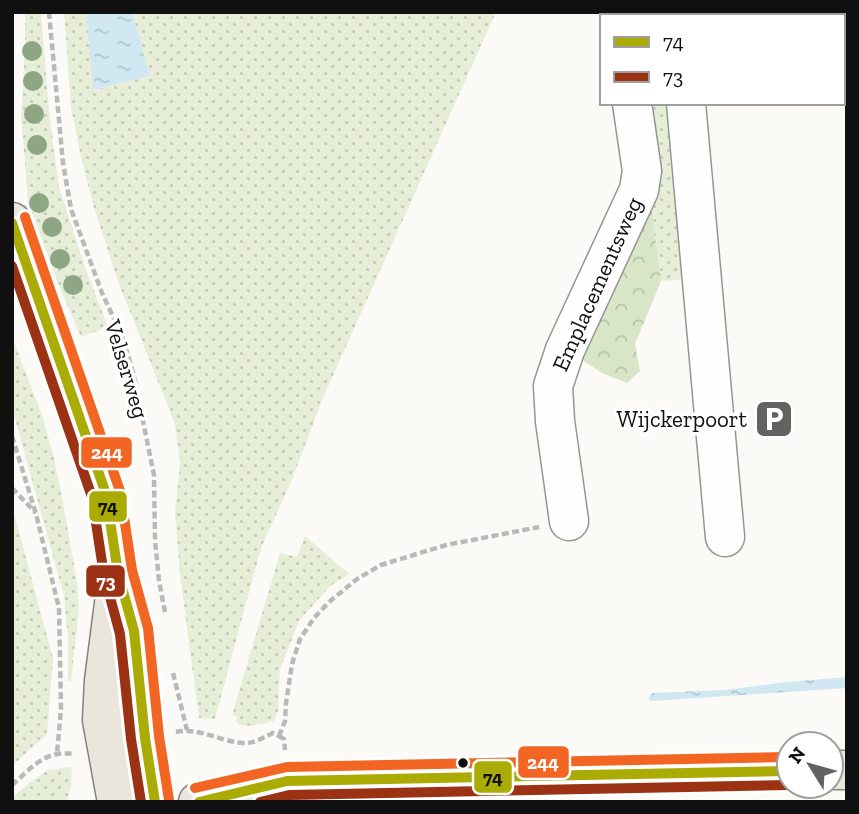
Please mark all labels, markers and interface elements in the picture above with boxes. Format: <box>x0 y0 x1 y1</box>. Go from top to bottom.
legend <box>600 14 845 105</box>
text: 74 <box>663 29 684 54</box>
text: 73 <box>663 64 683 89</box>
street label: Emplacementsweg <box>546 192 648 376</box>
street label: Velserweg <box>98 315 155 422</box>
parking icon: Wijckerpoort <box>753 398 795 440</box>
place label: Wijckerpoort <box>617 405 747 433</box>
line badge: 244 <box>80 436 133 469</box>
text: 244 <box>91 441 123 464</box>
line badge: 74 <box>88 490 128 523</box>
text: 74 <box>98 495 118 518</box>
line badge: 73 <box>85 564 126 598</box>
text: 73 <box>96 570 116 593</box>
north arrow <box>775 730 845 800</box>
text: N <box>783 742 810 768</box>
line badge: 244 <box>517 745 570 779</box>
text: 244 <box>527 751 559 774</box>
unlabelled marker <box>456 756 470 770</box>
line badge: 74 <box>473 760 513 794</box>
text: 74 <box>483 766 503 789</box>

